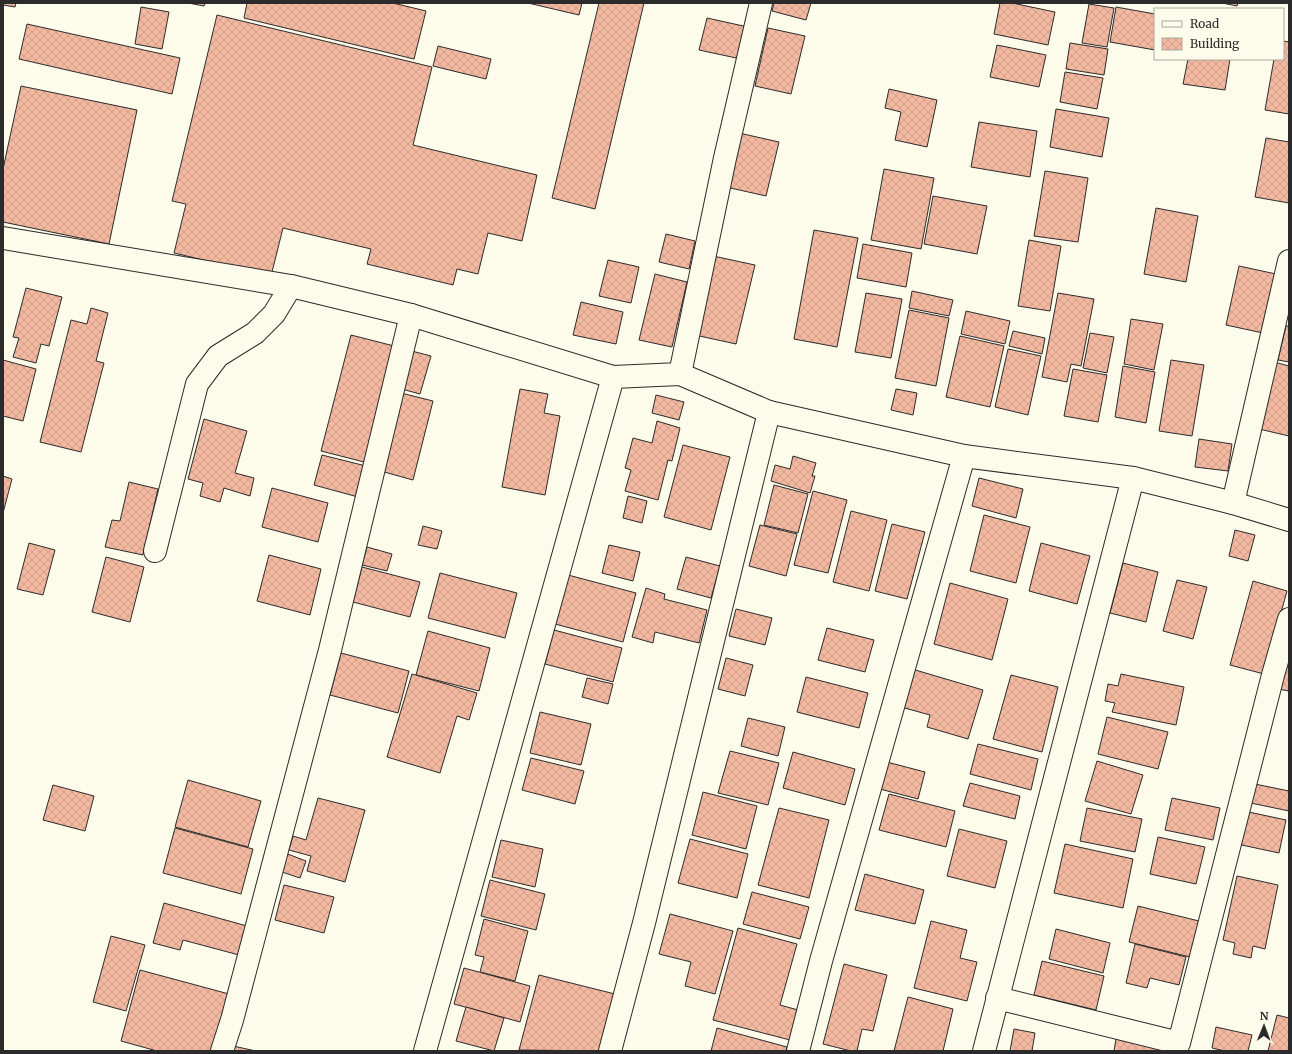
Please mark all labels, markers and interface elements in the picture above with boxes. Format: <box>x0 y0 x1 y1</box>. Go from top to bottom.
legend <box>1154 8 1284 60</box>
text: Road <box>1190 16 1219 31</box>
text: Building <box>1190 36 1240 51</box>
north arrow <box>1244 1006 1284 1046</box>
text: N <box>1260 1009 1269 1023</box>

